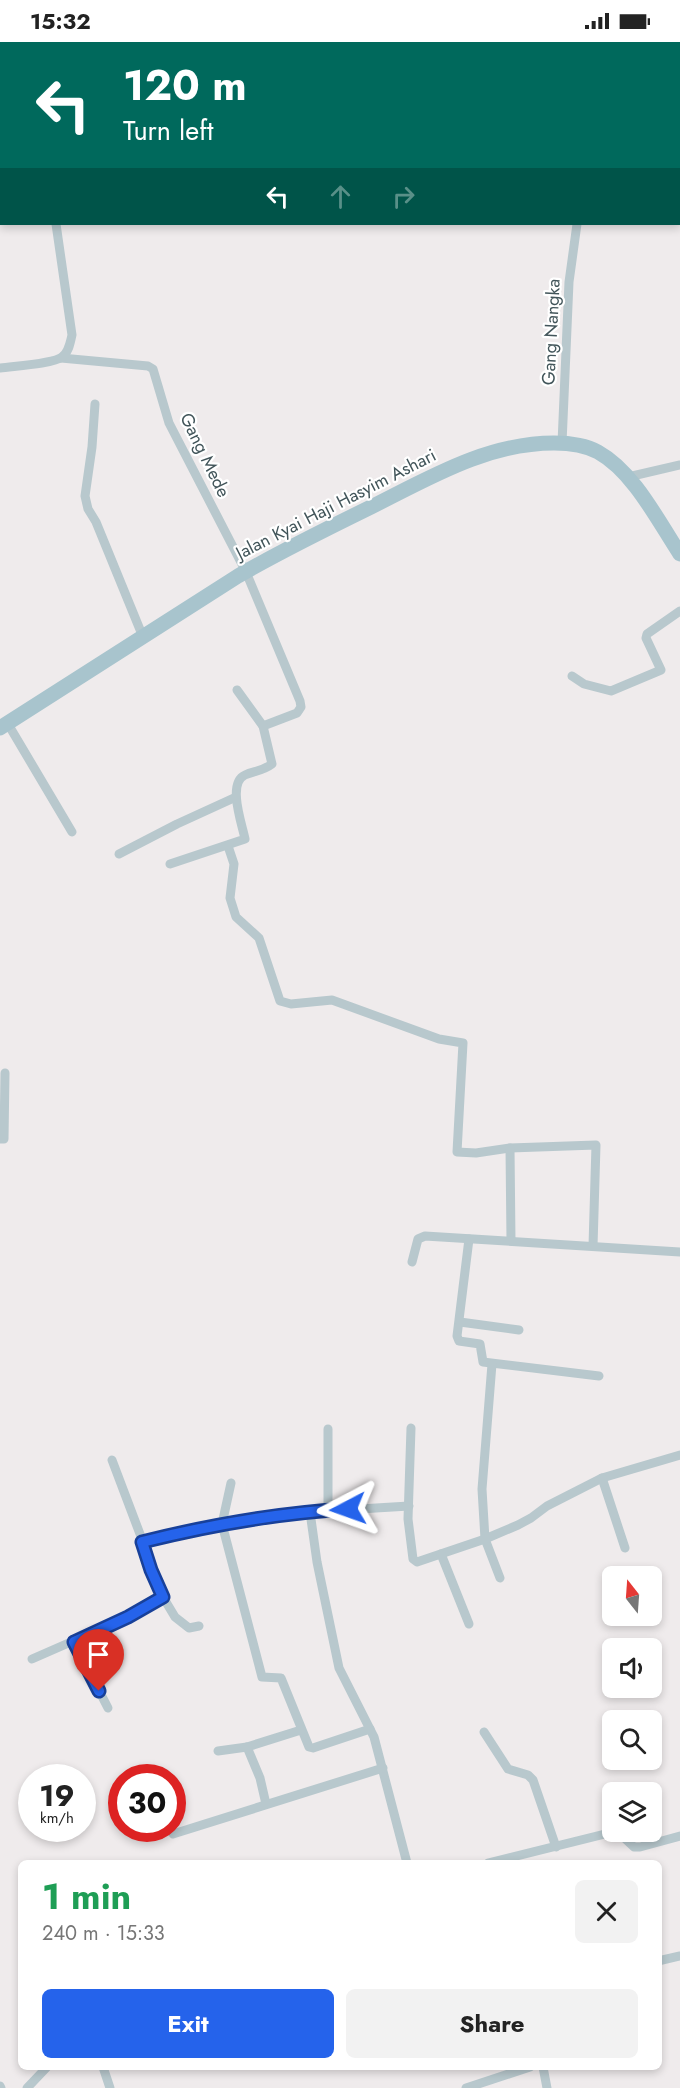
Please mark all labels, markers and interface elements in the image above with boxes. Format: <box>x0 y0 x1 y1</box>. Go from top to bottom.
text: 15:32 <box>30 5 91 37</box>
text: 120 m <box>123 55 247 116</box>
icon: left <box>24 66 102 144</box>
text: Turn left <box>123 111 213 150</box>
icon: left <box>261 180 294 213</box>
icon: ahead <box>324 180 357 213</box>
icon: right <box>387 180 420 213</box>
street label: Gang Nangka <box>535 278 567 386</box>
street label: Gang Mede <box>173 408 237 502</box>
street label: Jalan Kyai Haji Hasyim Ashari <box>230 442 441 567</box>
position arrow <box>316 1477 380 1541</box>
north arrow <box>602 1566 662 1626</box>
map controls <box>602 1566 662 1842</box>
pin <box>73 1629 124 1691</box>
icon: arrive <box>82 1638 115 1671</box>
button: sound <box>602 1638 662 1698</box>
button: search <box>602 1710 662 1770</box>
speed limit sign: 30 <box>108 1764 186 1842</box>
text: 19 <box>39 1774 75 1817</box>
button: layers <box>602 1782 662 1842</box>
text: km/h <box>40 1807 74 1829</box>
text: 1 min <box>42 1870 131 1922</box>
button: close <box>575 1880 638 1943</box>
text: 240 m · 15:33 <box>42 1919 165 1948</box>
button: Exit <box>42 1989 334 2058</box>
button: Share <box>346 1989 638 2058</box>

